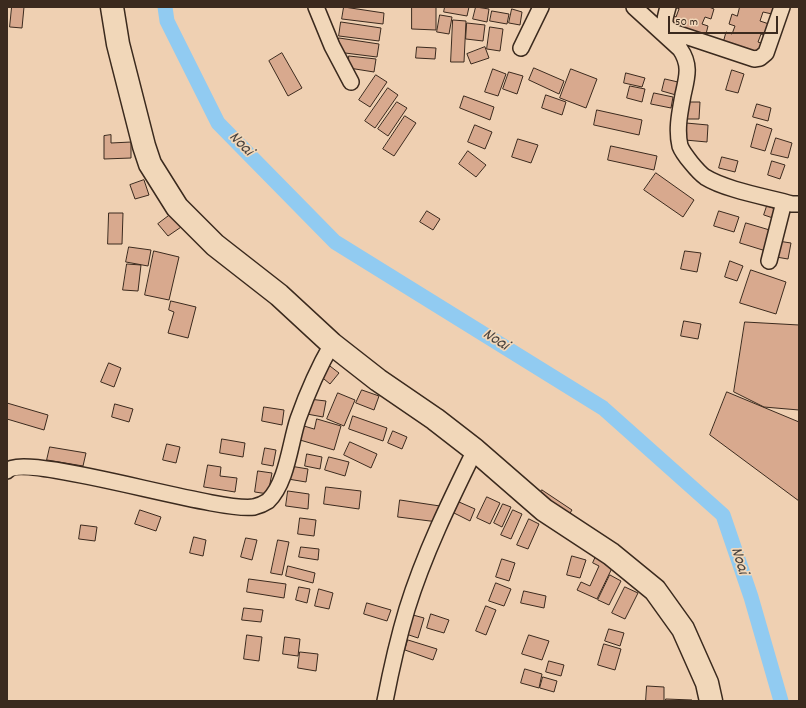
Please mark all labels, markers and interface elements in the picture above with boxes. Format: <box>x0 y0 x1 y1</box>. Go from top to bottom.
scale bar <box>670 8 780 34</box>
text: 50 m <box>675 14 698 31</box>
water label: Noai <box>223 128 257 162</box>
water label: Noai <box>478 325 512 357</box>
water label: Noai <box>724 545 752 577</box>

